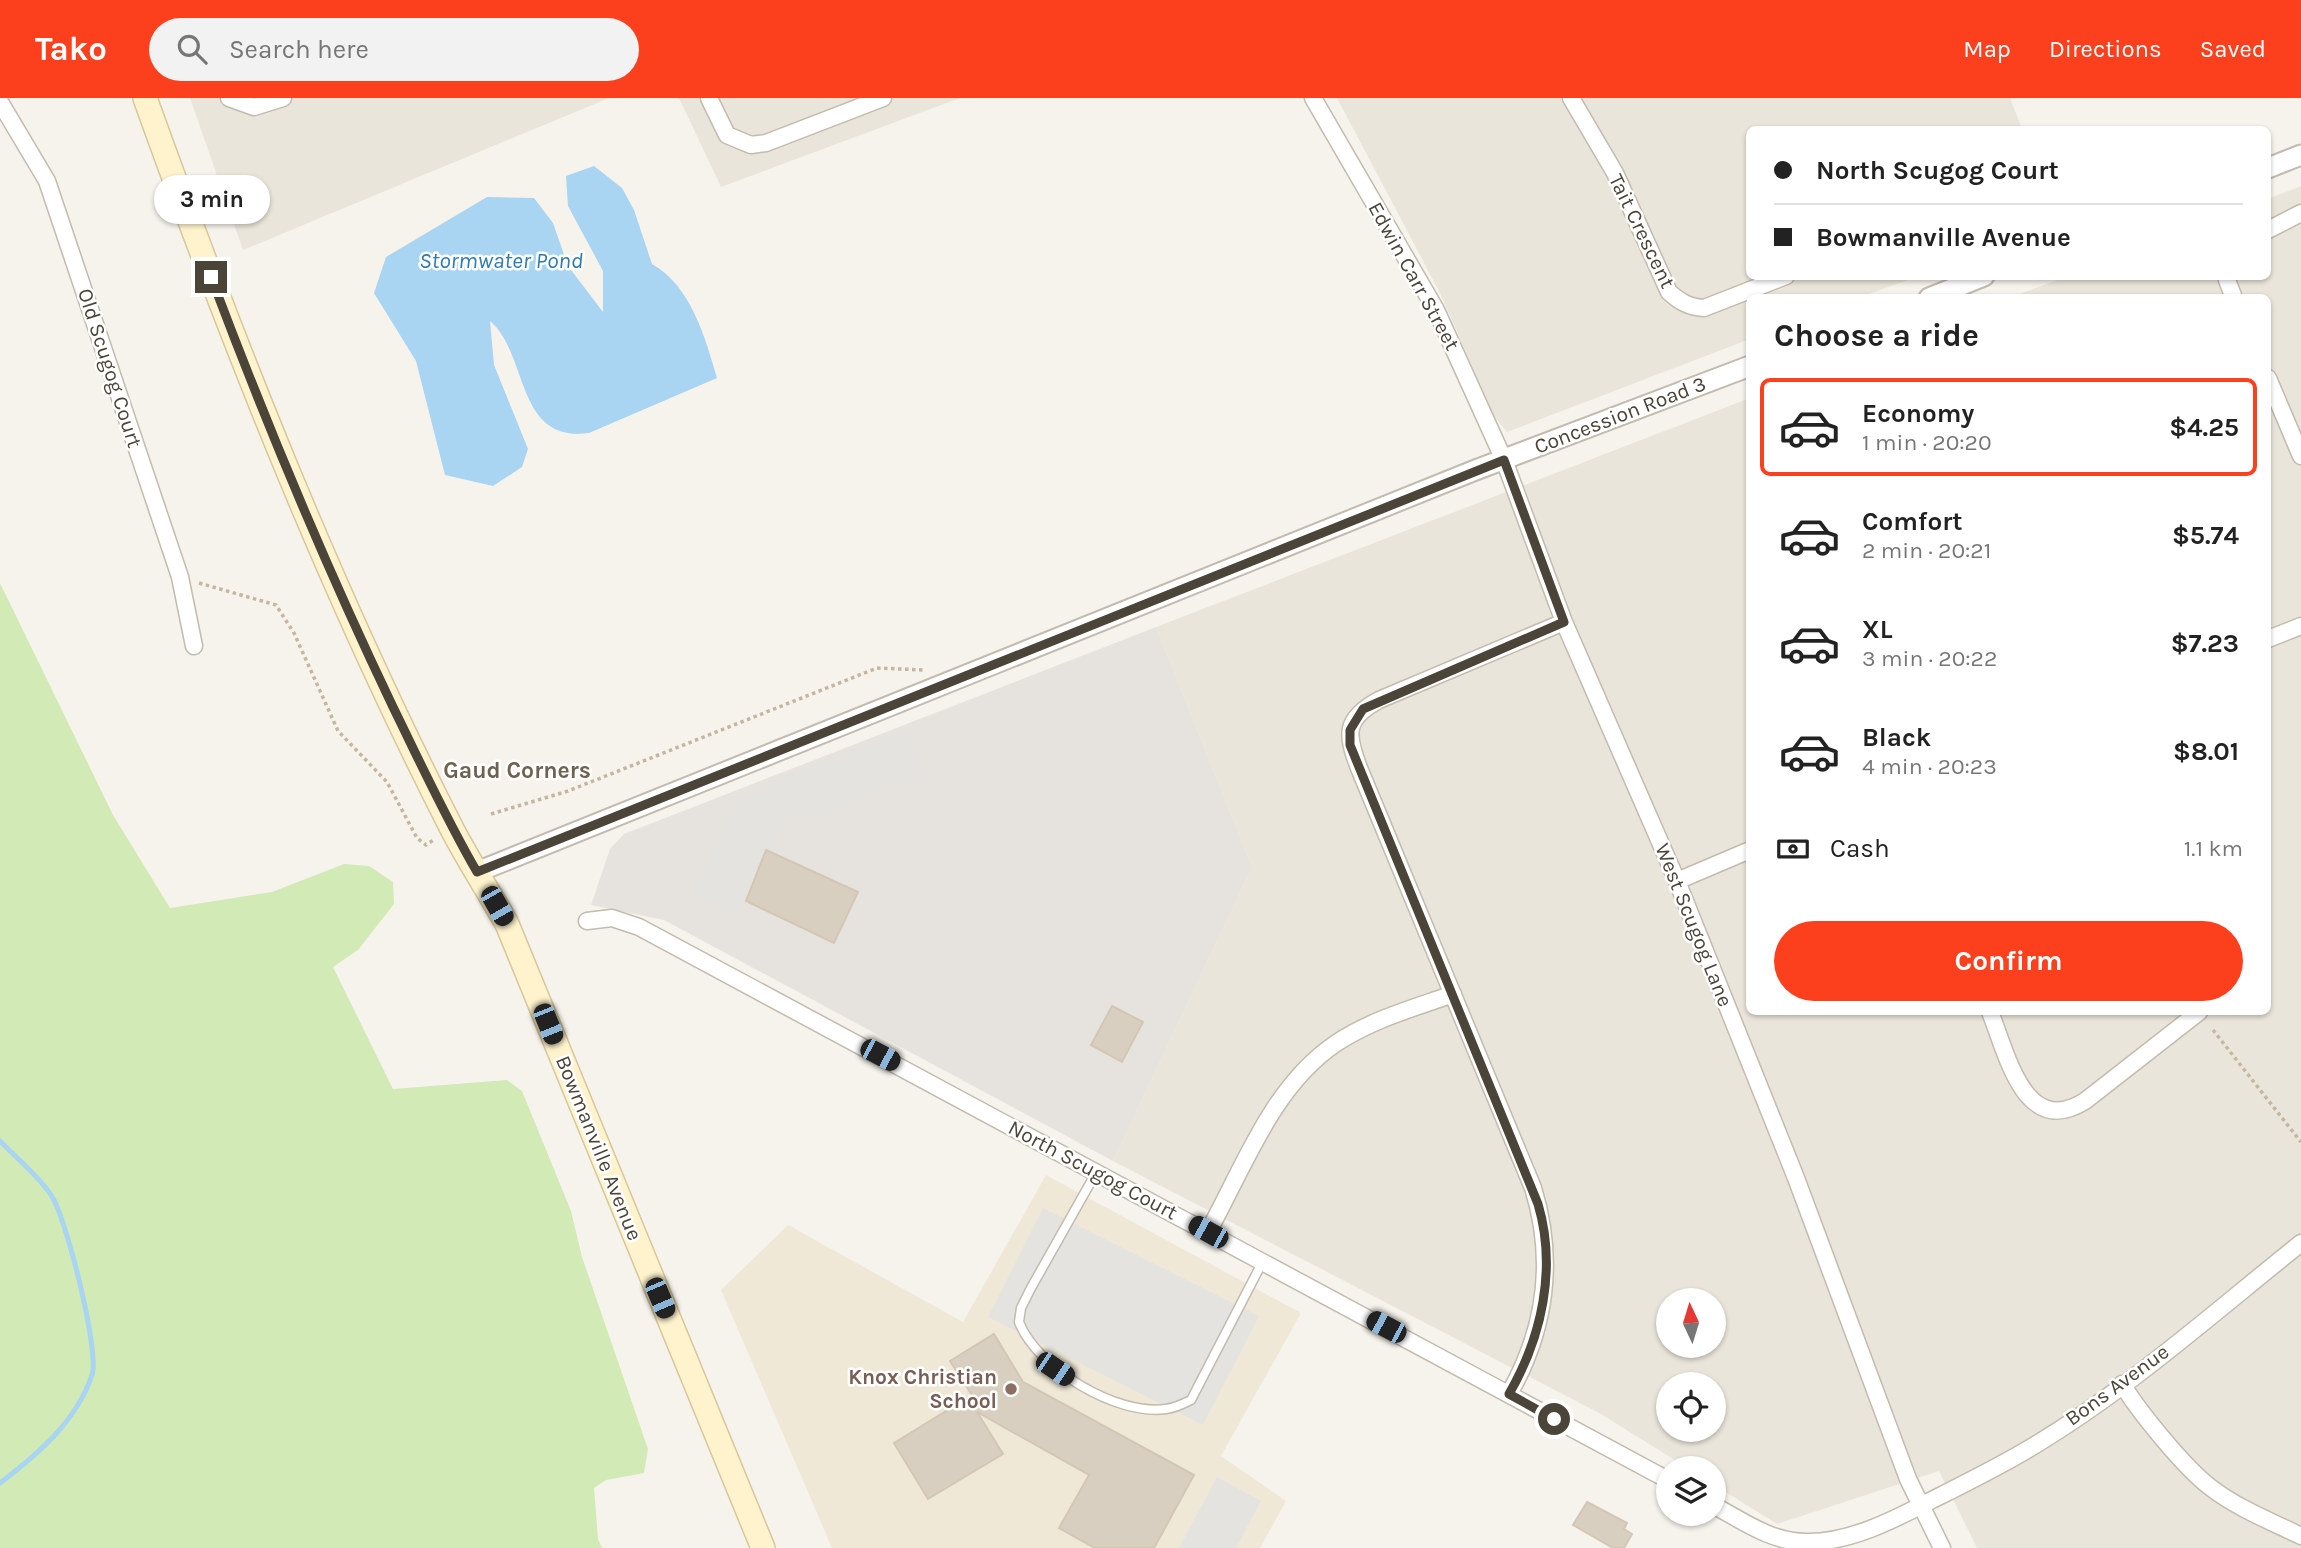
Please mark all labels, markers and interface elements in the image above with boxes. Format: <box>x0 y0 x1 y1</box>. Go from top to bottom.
search box <box>149 18 639 81</box>
text: Tako <box>35 30 107 68</box>
icon: search <box>173 30 211 68</box>
text: Search here <box>229 34 369 65</box>
text: Map <box>1963 35 2011 63</box>
text: Directions <box>2049 35 2162 63</box>
text: Saved <box>2200 35 2266 63</box>
text: North Scugog Court <box>1816 155 2059 186</box>
street label: Tait Crescent <box>1604 170 1680 292</box>
callout: 3 min <box>153 176 269 225</box>
text: 3 min <box>180 186 244 213</box>
street label: Edwin Carr Street <box>1363 198 1465 354</box>
text: Bowmanville Avenue <box>1816 222 2071 253</box>
water label: Stormwater Pond <box>419 247 583 274</box>
route end <box>195 261 227 293</box>
street label: Old Scugog Court <box>73 285 147 451</box>
text: Choose a ride <box>1774 317 1979 354</box>
street label: Concession Road 3 <box>1531 371 1709 459</box>
icon: car <box>1778 396 1841 459</box>
text: Economy <box>1862 398 1974 429</box>
text: $4.25 <box>2169 412 2239 443</box>
text: 1 min · 20:20 <box>1862 429 1992 456</box>
icon: car <box>1778 504 1841 567</box>
text: Comfort <box>1862 506 1963 537</box>
text: $5.74 <box>2172 520 2239 551</box>
text: 2 min · 20:21 <box>1862 537 1991 564</box>
icon: car <box>1778 612 1841 675</box>
text: XL <box>1862 614 1893 645</box>
text: $7.23 <box>2171 628 2239 659</box>
text: 3 min · 20:22 <box>1862 645 1997 672</box>
icon: car <box>1778 720 1841 783</box>
text: Black <box>1862 722 1931 753</box>
text: $8.01 <box>2173 736 2239 767</box>
text: 4 min · 20:23 <box>1862 753 1997 780</box>
district label: Gaud Corners <box>443 757 591 784</box>
icon: cash <box>1774 830 1812 868</box>
text: Cash <box>1830 833 1890 864</box>
text: 1.1 km <box>2184 835 2243 862</box>
street label: West Scugog Lane <box>1650 840 1738 1010</box>
car <box>478 883 517 929</box>
button: Confirm <box>1774 921 2243 1001</box>
car <box>531 1001 566 1047</box>
car <box>857 1036 904 1074</box>
street label: Bowmanville Avenue <box>551 1052 647 1244</box>
street label: North Scugog Court <box>1004 1115 1182 1225</box>
car <box>1185 1213 1232 1251</box>
car <box>643 1275 678 1321</box>
north arrow <box>1656 1288 1726 1358</box>
map controls <box>1656 1288 1726 1526</box>
car <box>1363 1308 1410 1346</box>
street label: Bons Avenue <box>2060 1339 2174 1431</box>
car <box>1032 1349 1079 1389</box>
place label: Knox Christian School <box>848 1365 997 1413</box>
button: locate <box>1656 1372 1726 1442</box>
marker: Knox Christian School <box>1003 1381 1019 1397</box>
route start <box>1538 1403 1570 1435</box>
button: layers <box>1656 1456 1726 1526</box>

